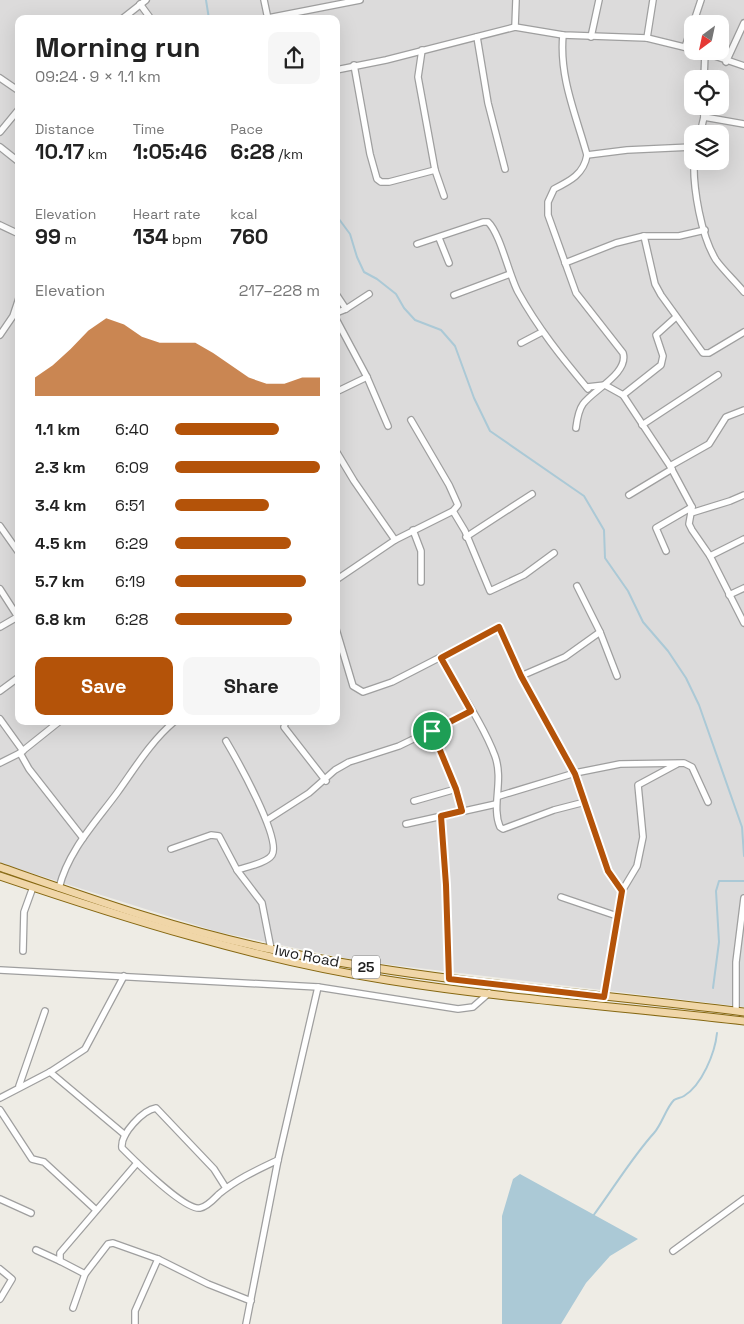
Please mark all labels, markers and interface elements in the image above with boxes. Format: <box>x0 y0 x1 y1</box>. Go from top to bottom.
north arrow <box>684 15 729 60</box>
map controls <box>684 15 729 170</box>
text: Morning run <box>35 29 200 65</box>
button: share <box>268 32 320 84</box>
text: 09:24 · 9 × 1.1 km <box>35 66 161 87</box>
button: locate <box>684 70 729 115</box>
text: Distance <box>35 120 95 138</box>
text: Time <box>133 120 165 138</box>
text: Pace <box>230 120 263 138</box>
button: layers <box>684 125 729 170</box>
text: 10.17 <box>35 138 84 165</box>
text: 1:05:46 <box>133 138 207 165</box>
text: 6:28 <box>230 138 275 165</box>
text: km <box>84 145 107 163</box>
text: /km <box>275 145 303 163</box>
text: Elevation <box>35 205 96 223</box>
text: Heart rate <box>133 205 201 223</box>
text: kcal <box>230 205 257 223</box>
text: 99 <box>35 223 61 250</box>
text: 134 <box>133 223 168 250</box>
text: 760 <box>230 223 268 250</box>
text: m <box>61 230 77 248</box>
text: bpm <box>168 230 202 248</box>
text: Elevation <box>35 280 105 301</box>
text: 217–228 m <box>239 280 320 301</box>
text: 1.1 km <box>35 419 80 440</box>
text: 6:40 <box>115 419 149 440</box>
text: 2.3 km <box>35 457 86 478</box>
text: 6:09 <box>115 457 149 478</box>
text: 3.4 km <box>35 495 86 516</box>
text: 6:51 <box>115 495 145 516</box>
text: 4.5 km <box>35 533 86 554</box>
text: 6:29 <box>115 533 148 554</box>
text: 5.7 km <box>35 571 84 592</box>
text: 6:19 <box>115 571 145 592</box>
text: 6.8 km <box>35 609 86 630</box>
text: 6:28 <box>115 609 148 630</box>
button: Save <box>35 657 173 715</box>
button: Share <box>183 657 320 715</box>
pin <box>411 710 453 752</box>
icon: arrive <box>418 717 446 745</box>
street label: Iwo Road <box>273 940 341 971</box>
road number: 25 <box>352 956 380 979</box>

